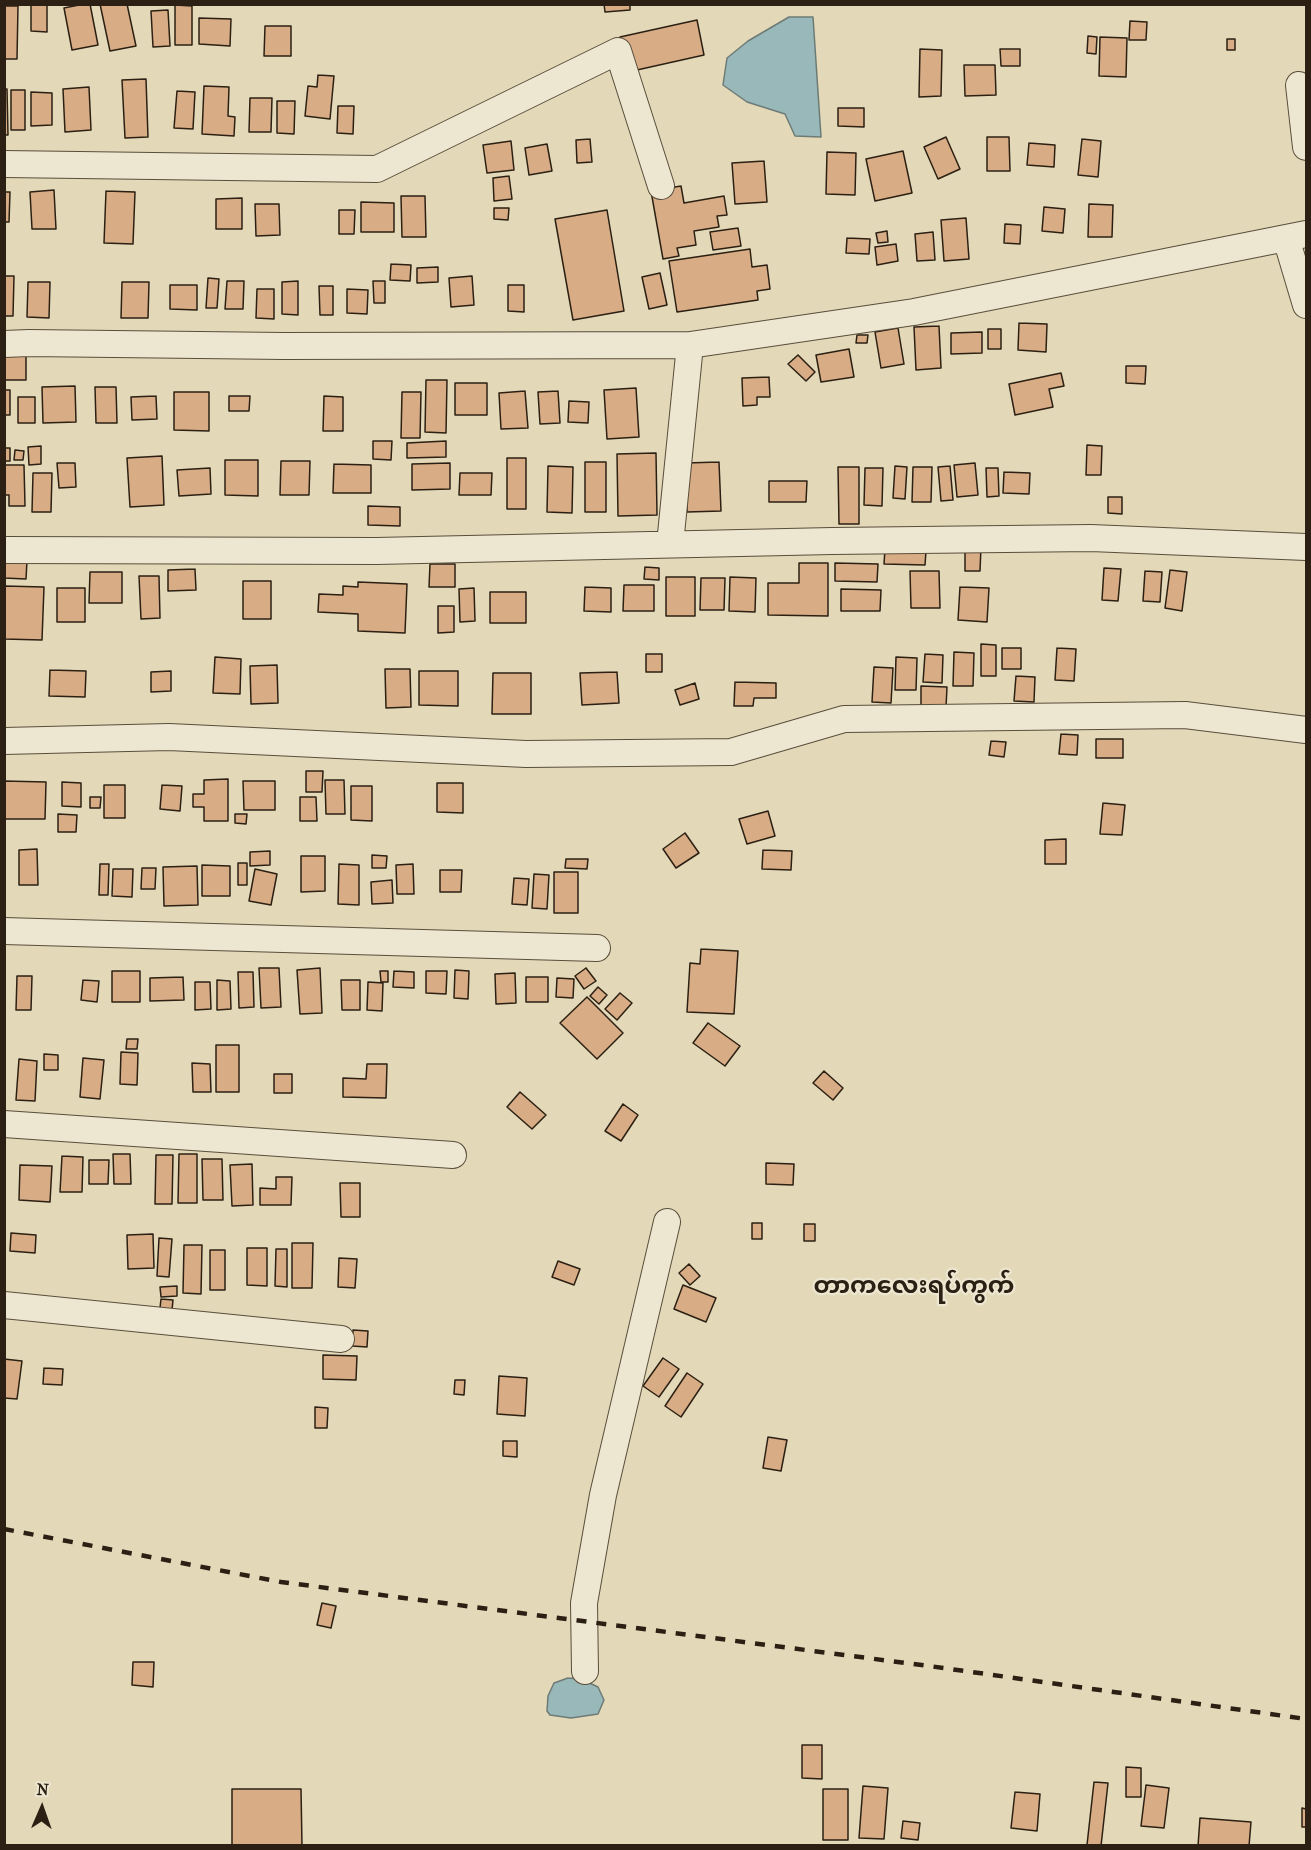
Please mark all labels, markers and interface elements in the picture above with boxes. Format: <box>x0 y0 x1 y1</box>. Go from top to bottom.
district label: တာကလေးရပ်ကွက် <box>814 1273 1014 1301</box>
north arrow <box>12 1778 72 1838</box>
text: N <box>36 1780 49 1799</box>

